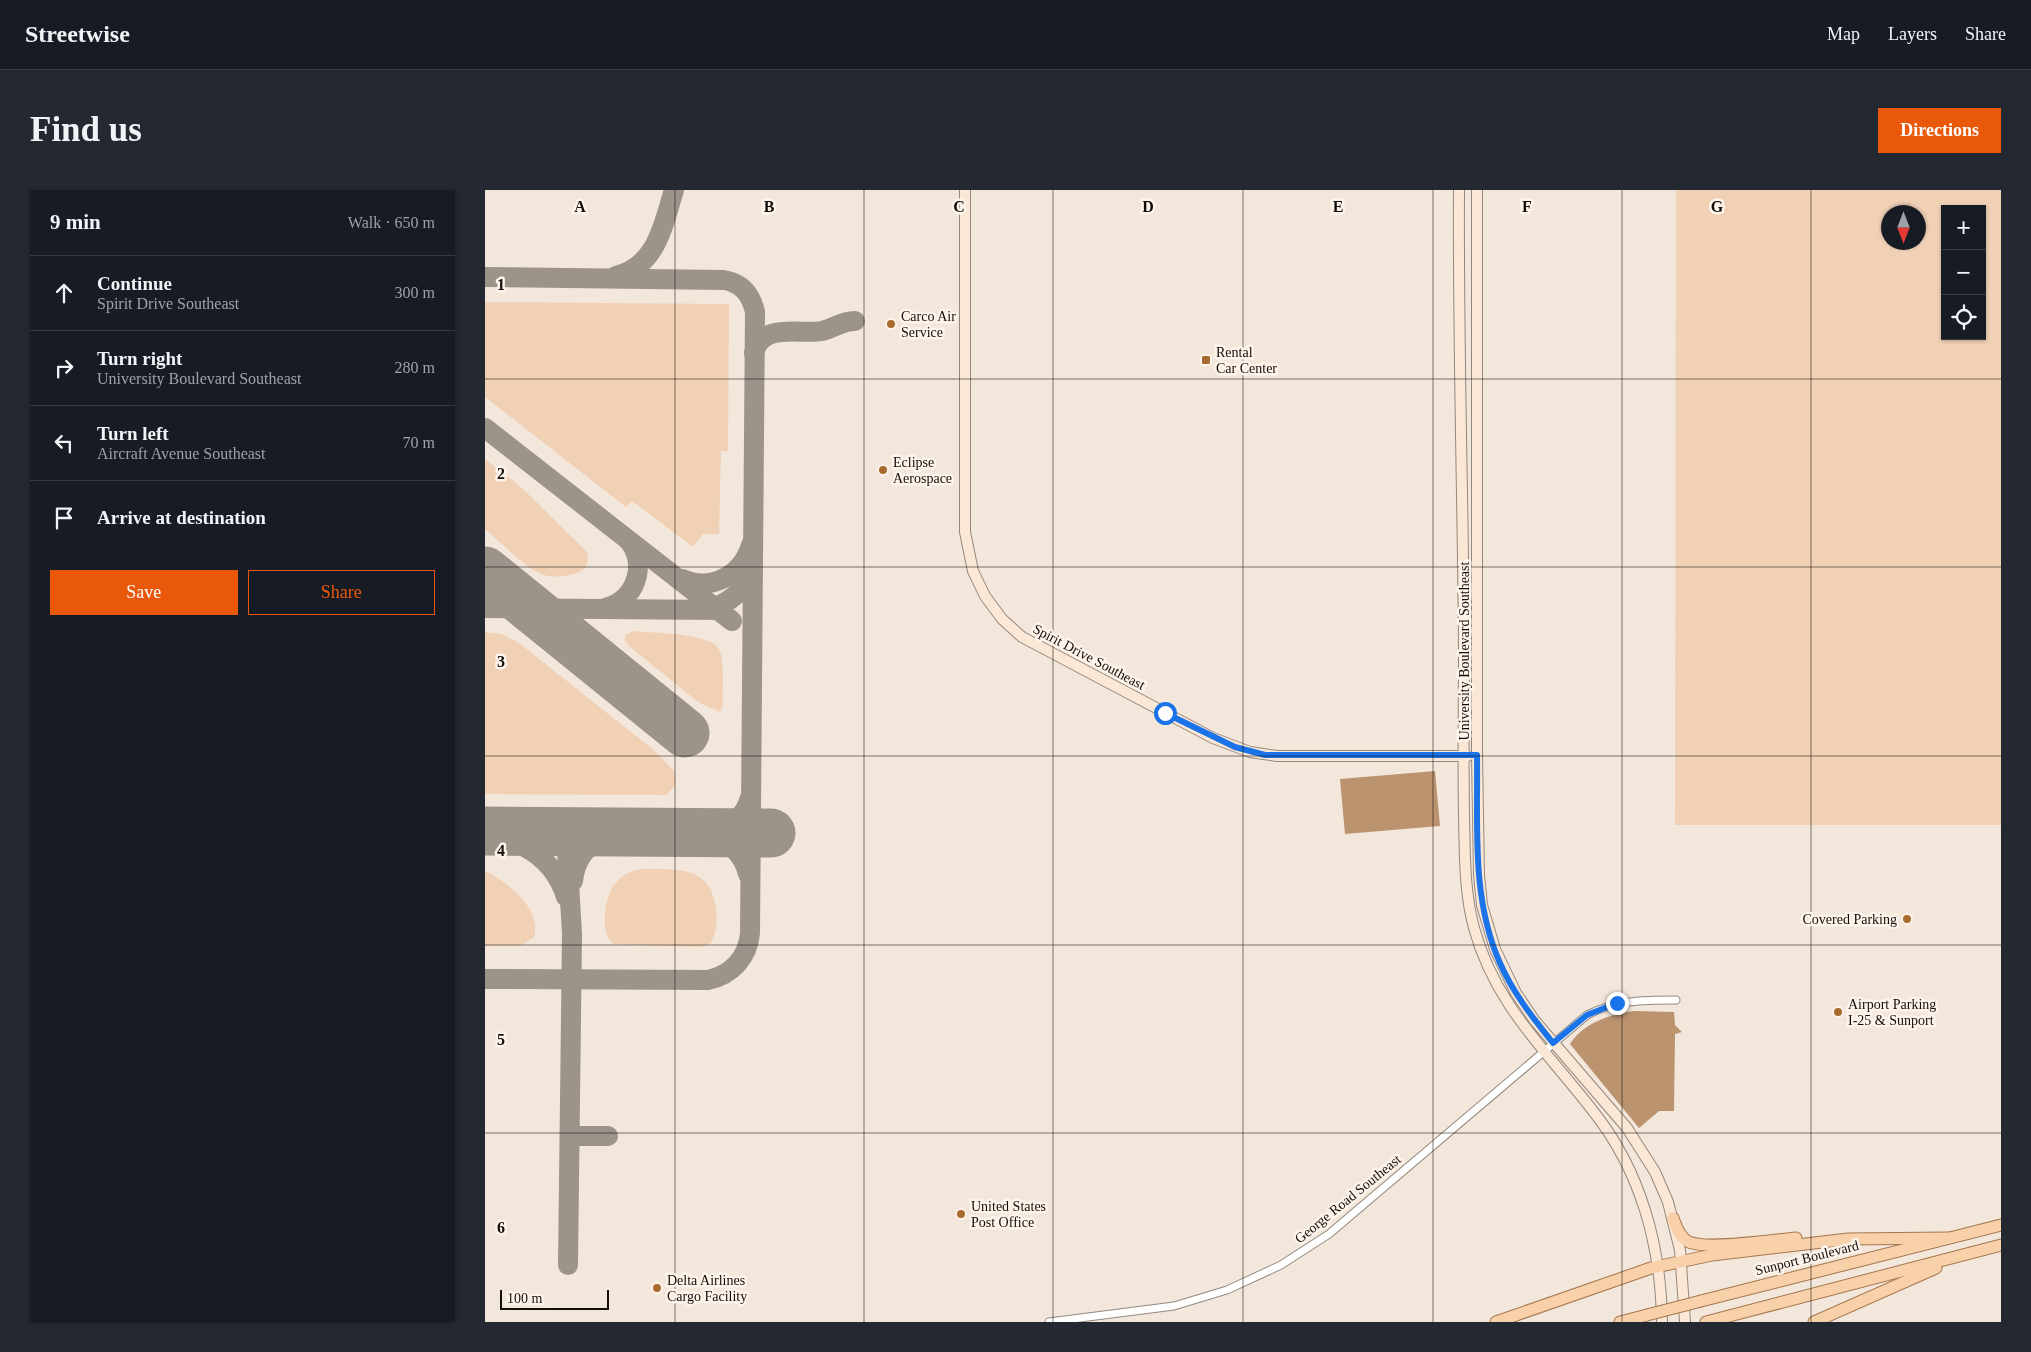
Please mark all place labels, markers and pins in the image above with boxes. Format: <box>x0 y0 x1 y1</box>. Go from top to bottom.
place label: Carco Air Service <box>901 309 956 340</box>
marker: Carco Air Service <box>885 318 897 330</box>
place label: Rental Car Center <box>1216 345 1277 376</box>
marker: Rental Car Center <box>1200 354 1212 366</box>
place label: Eclipse Aerospace <box>893 455 952 486</box>
marker: Eclipse Aerospace <box>877 464 889 476</box>
place label: Covered Parking <box>1803 912 1897 927</box>
marker: Covered Parking <box>1901 913 1913 925</box>
place label: Airport Parking I-25 & Sunport <box>1848 997 1936 1028</box>
marker: Airport Parking I-25 & Sunport <box>1832 1006 1844 1018</box>
place label: United States Post Office <box>971 1199 1046 1230</box>
marker: United States Post Office <box>955 1208 967 1220</box>
place label: Delta Airlines Cargo Facility <box>667 1273 747 1304</box>
marker: Delta Airlines Cargo Facility <box>651 1282 663 1294</box>

